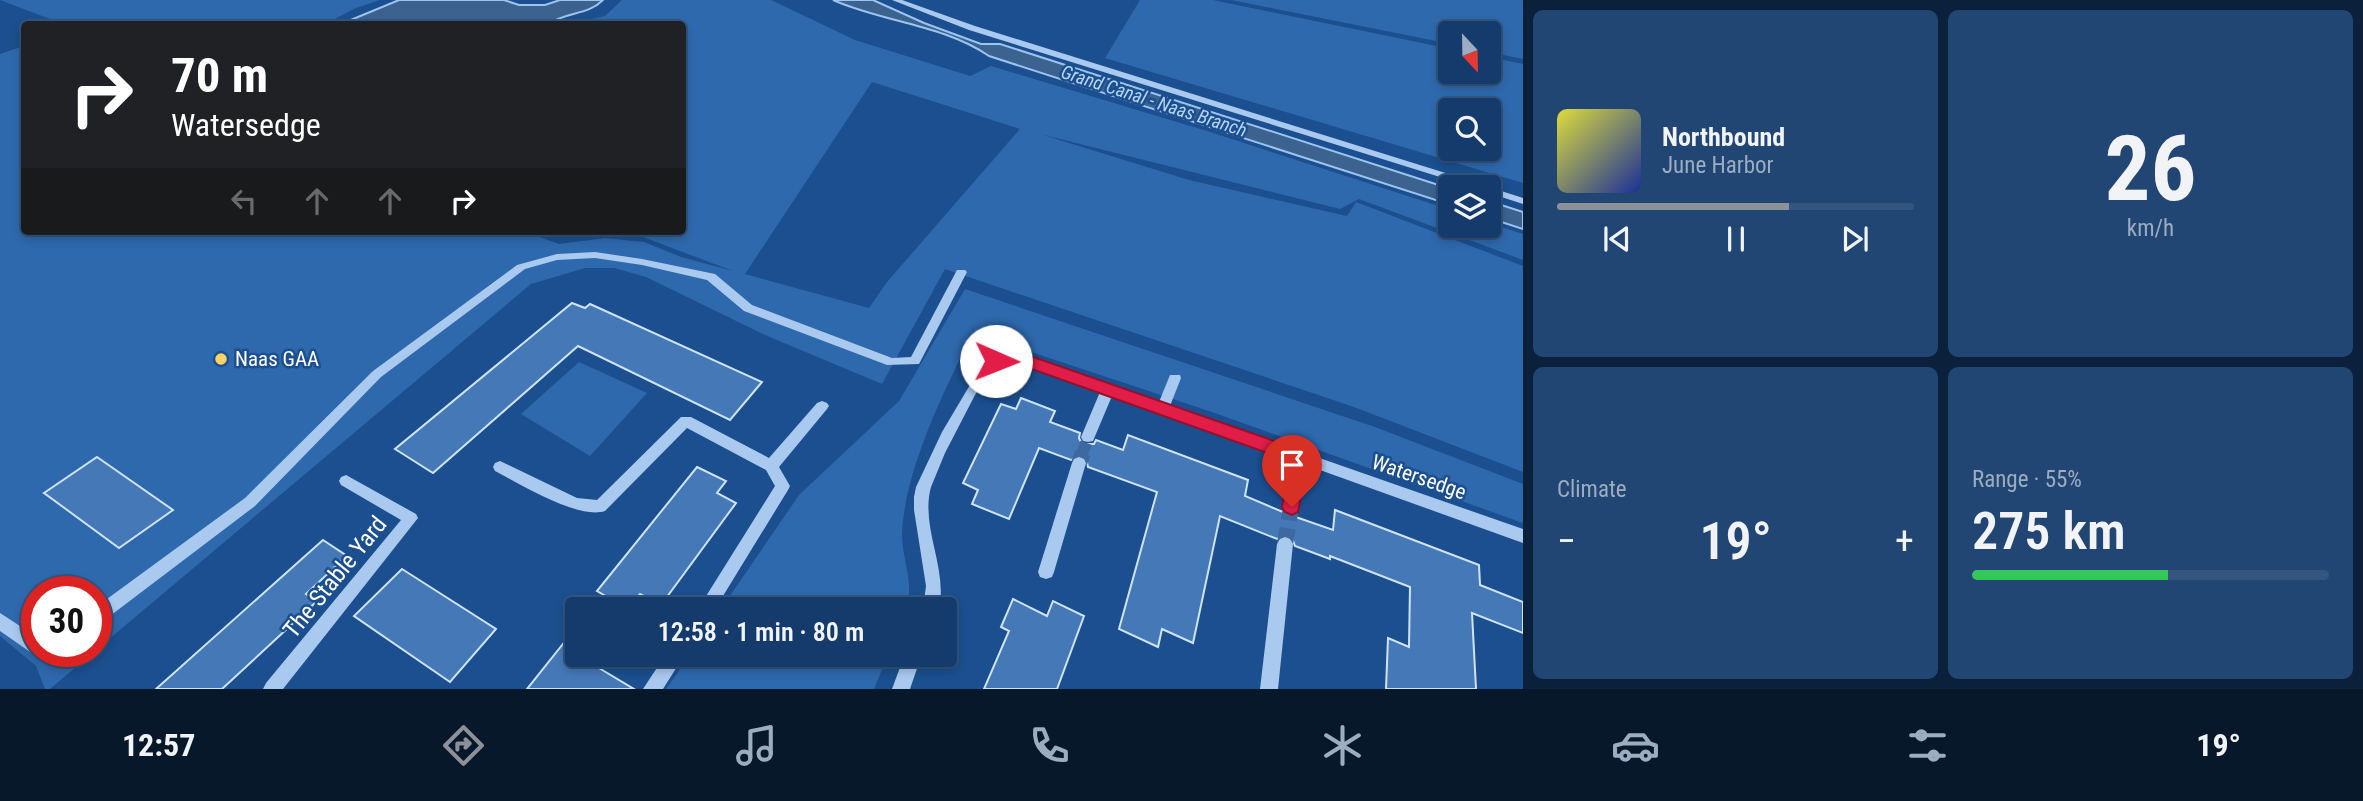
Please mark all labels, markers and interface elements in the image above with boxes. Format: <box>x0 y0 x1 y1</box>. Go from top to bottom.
north arrow <box>1438 21 1502 84</box>
map controls <box>1438 21 1501 238</box>
text: 70 m <box>171 47 268 104</box>
icon: right <box>56 49 147 140</box>
water label: Grand Canal - Naas Branch <box>1058 60 1250 142</box>
button: search <box>1438 98 1501 161</box>
text: Watersedge <box>171 106 321 144</box>
text: 26 <box>2105 116 2196 222</box>
text: Northbound <box>1662 122 1785 152</box>
text: June Harbor <box>1662 152 1774 179</box>
button: layers <box>1438 175 1501 238</box>
icon: left <box>225 182 263 220</box>
icon: ahead <box>298 182 336 220</box>
icon: ahead <box>371 182 409 220</box>
icon: right <box>444 182 482 220</box>
text: km/h <box>2127 215 2174 242</box>
icon: previous <box>1598 220 1636 258</box>
icon: pause <box>1717 220 1755 258</box>
icon: next <box>1836 220 1874 258</box>
position arrow <box>959 324 1033 398</box>
place label: Naas GAA <box>235 347 319 371</box>
marker: Naas GAA <box>213 351 229 367</box>
pin <box>1262 435 1322 507</box>
icon: arrive <box>1273 446 1311 484</box>
street label: Watersedge <box>1369 450 1469 504</box>
text: Range · 55% <box>1972 466 2082 493</box>
text: Climate <box>1557 476 1627 503</box>
text: 275 km <box>1972 501 2126 562</box>
street label: The Stable Yard <box>277 511 393 643</box>
text: 19° <box>1699 511 1772 572</box>
text: − <box>1557 519 1576 563</box>
text: + <box>1895 519 1914 563</box>
speed limit sign: 30 <box>21 576 112 667</box>
text: 12:58 · 1 min · 80 m <box>658 617 864 647</box>
icon: directions <box>439 721 488 770</box>
icon: music <box>732 721 781 770</box>
icon: phone <box>1025 721 1074 770</box>
icon: climate <box>1318 721 1367 770</box>
icon: car <box>1611 721 1660 770</box>
icon: filters <box>1903 721 1952 770</box>
text: 12:57 <box>122 726 195 764</box>
text: 19° <box>2196 726 2241 764</box>

